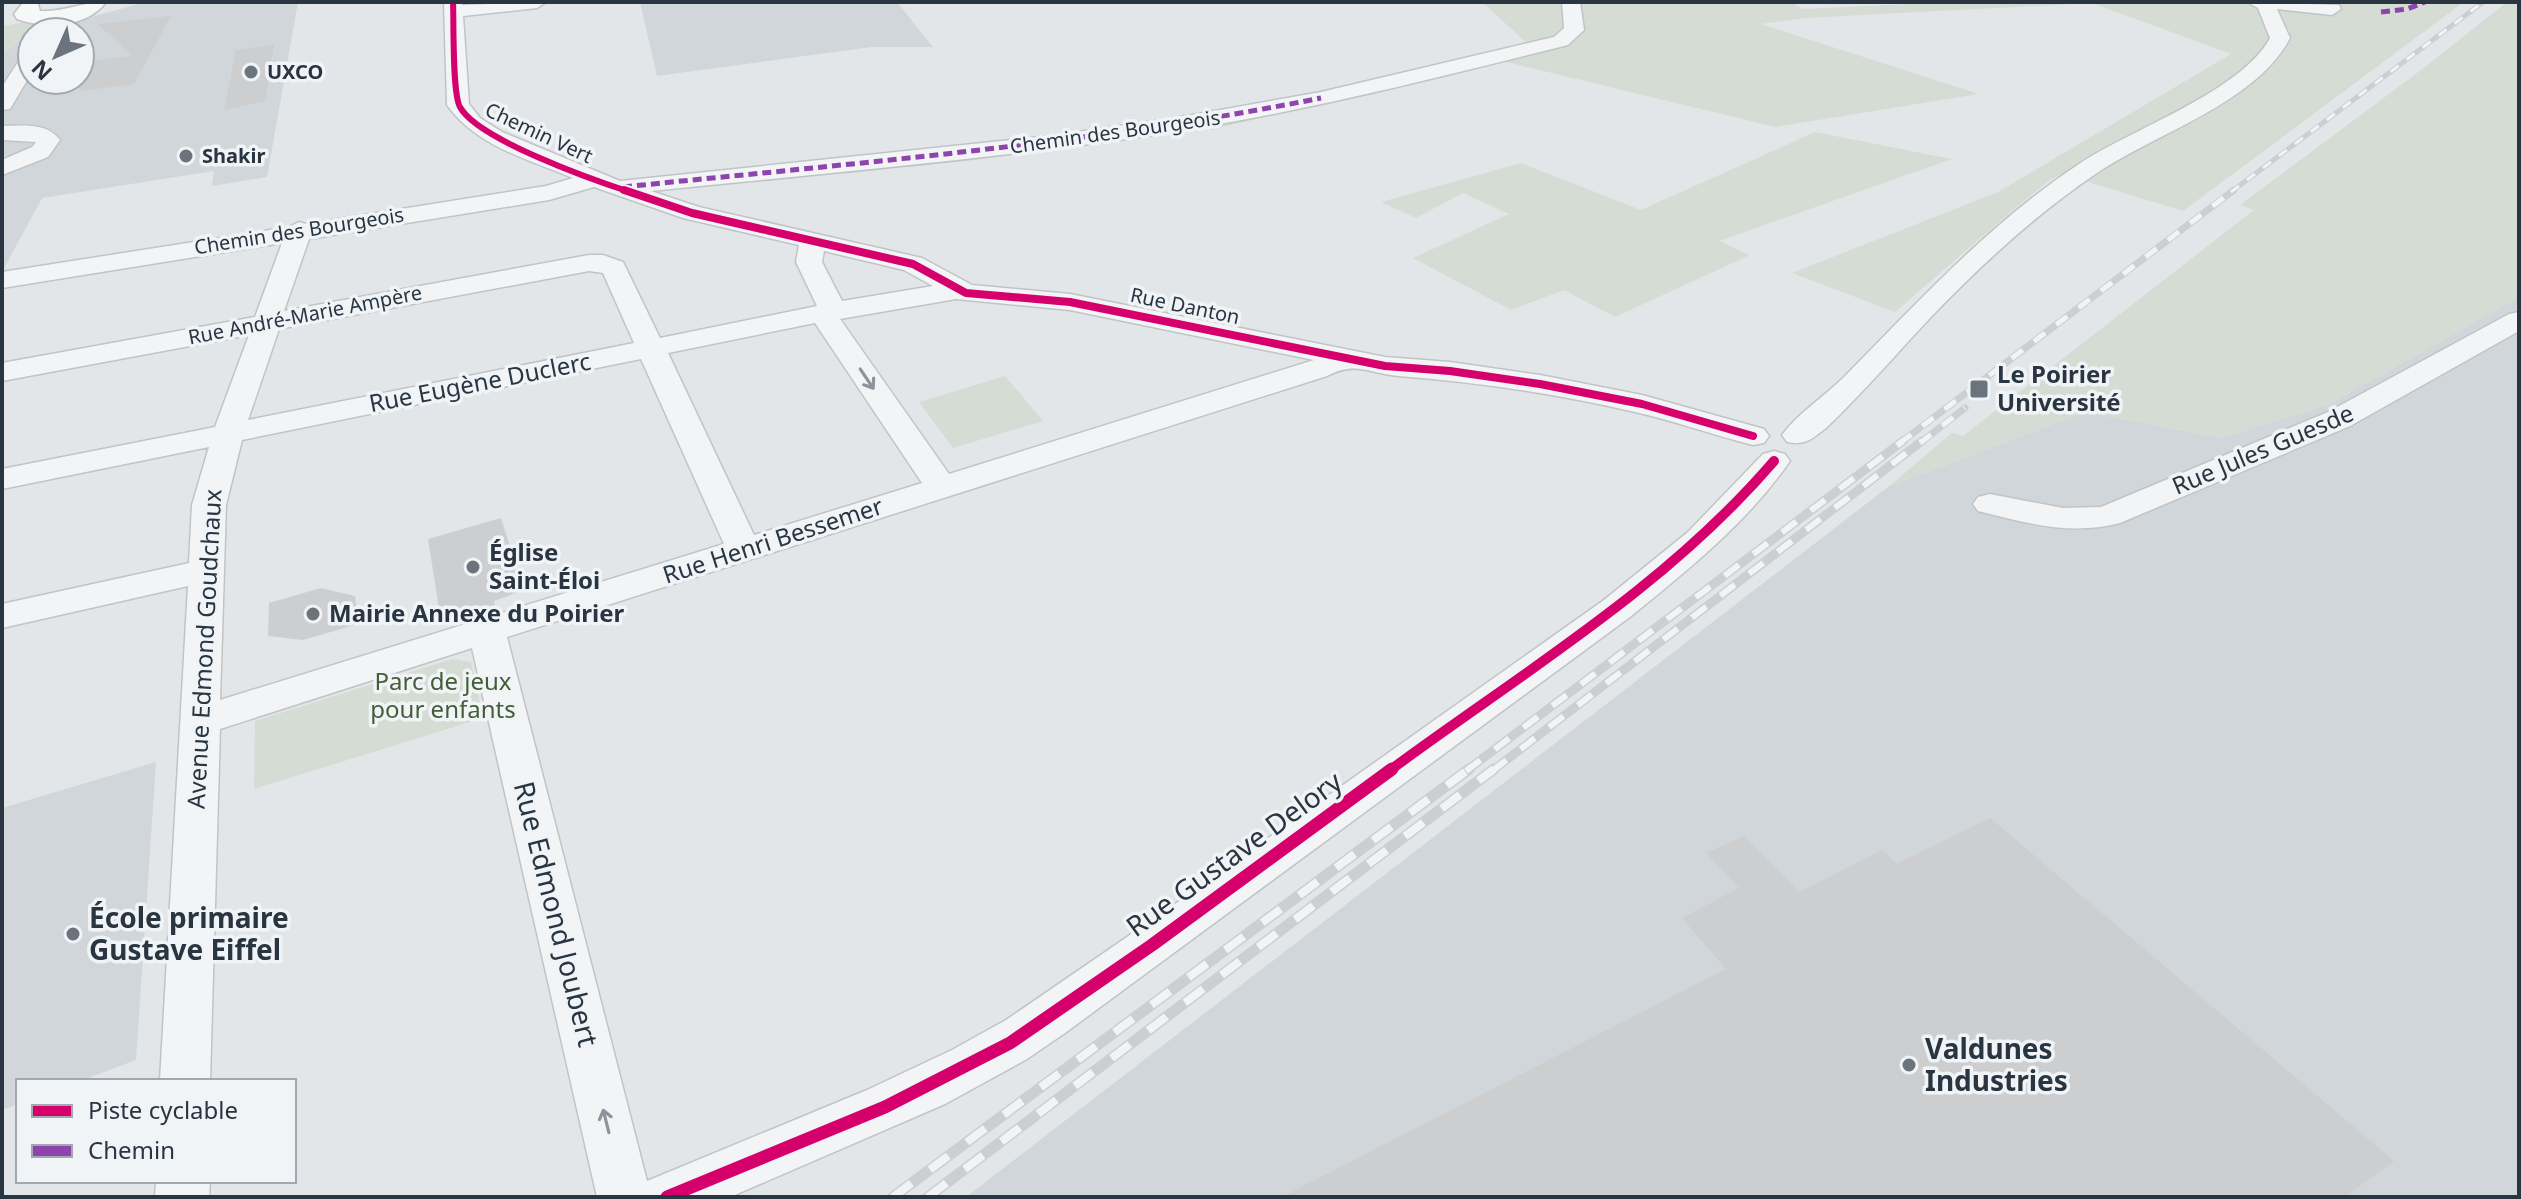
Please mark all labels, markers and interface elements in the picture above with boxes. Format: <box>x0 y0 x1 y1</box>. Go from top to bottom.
north arrow <box>16 16 96 96</box>
text: N <box>24 54 58 88</box>
place label: UXCO <box>267 58 323 85</box>
marker: UXCO <box>242 63 260 81</box>
street label: Chemin Vert <box>481 96 598 169</box>
street label: Chemin des Bourgeois <box>1008 103 1222 160</box>
place label: Shakir <box>202 142 265 169</box>
marker: Shakir <box>177 147 195 165</box>
street label: Chemin des Bourgeois <box>192 201 406 260</box>
street label: Rue André-Marie Ampère <box>186 279 424 350</box>
street label: Rue Danton <box>1128 281 1242 330</box>
street label: Rue Eugène Duclerc <box>366 344 593 419</box>
place label: Le Poirier Université <box>1997 357 2121 418</box>
one-way arrow <box>859 367 875 389</box>
marker: Le Poirier Université <box>1968 378 1990 400</box>
street label: Rue Jules Guesde <box>2167 396 2358 502</box>
street label: Avenue Edmond Goudchaux <box>179 488 228 810</box>
street label: Rue Henri Bessemer <box>658 488 887 591</box>
place label: Église Saint-Éloi <box>489 535 600 596</box>
marker: Église Saint-Éloi <box>464 558 482 576</box>
place label: Mairie Annexe du Poirier <box>329 596 625 629</box>
marker: Mairie Annexe du Poirier <box>304 605 322 623</box>
park label: Parc de jeux pour enfants <box>370 664 516 725</box>
street label: Rue Gustave Delory <box>1118 762 1350 944</box>
street label: Rue Edmond Joubert <box>506 777 608 1050</box>
place label: École primaire Gustave Eiffel <box>89 898 289 968</box>
marker: École primaire Gustave Eiffel <box>64 925 82 943</box>
place label: Valdunes Industries <box>1925 1029 2068 1099</box>
marker: Valdunes Industries <box>1900 1056 1918 1074</box>
legend <box>16 1079 296 1183</box>
text: Piste cyclable <box>88 1093 238 1126</box>
one-way arrow <box>598 1109 613 1135</box>
text: Chemin <box>88 1133 175 1166</box>

